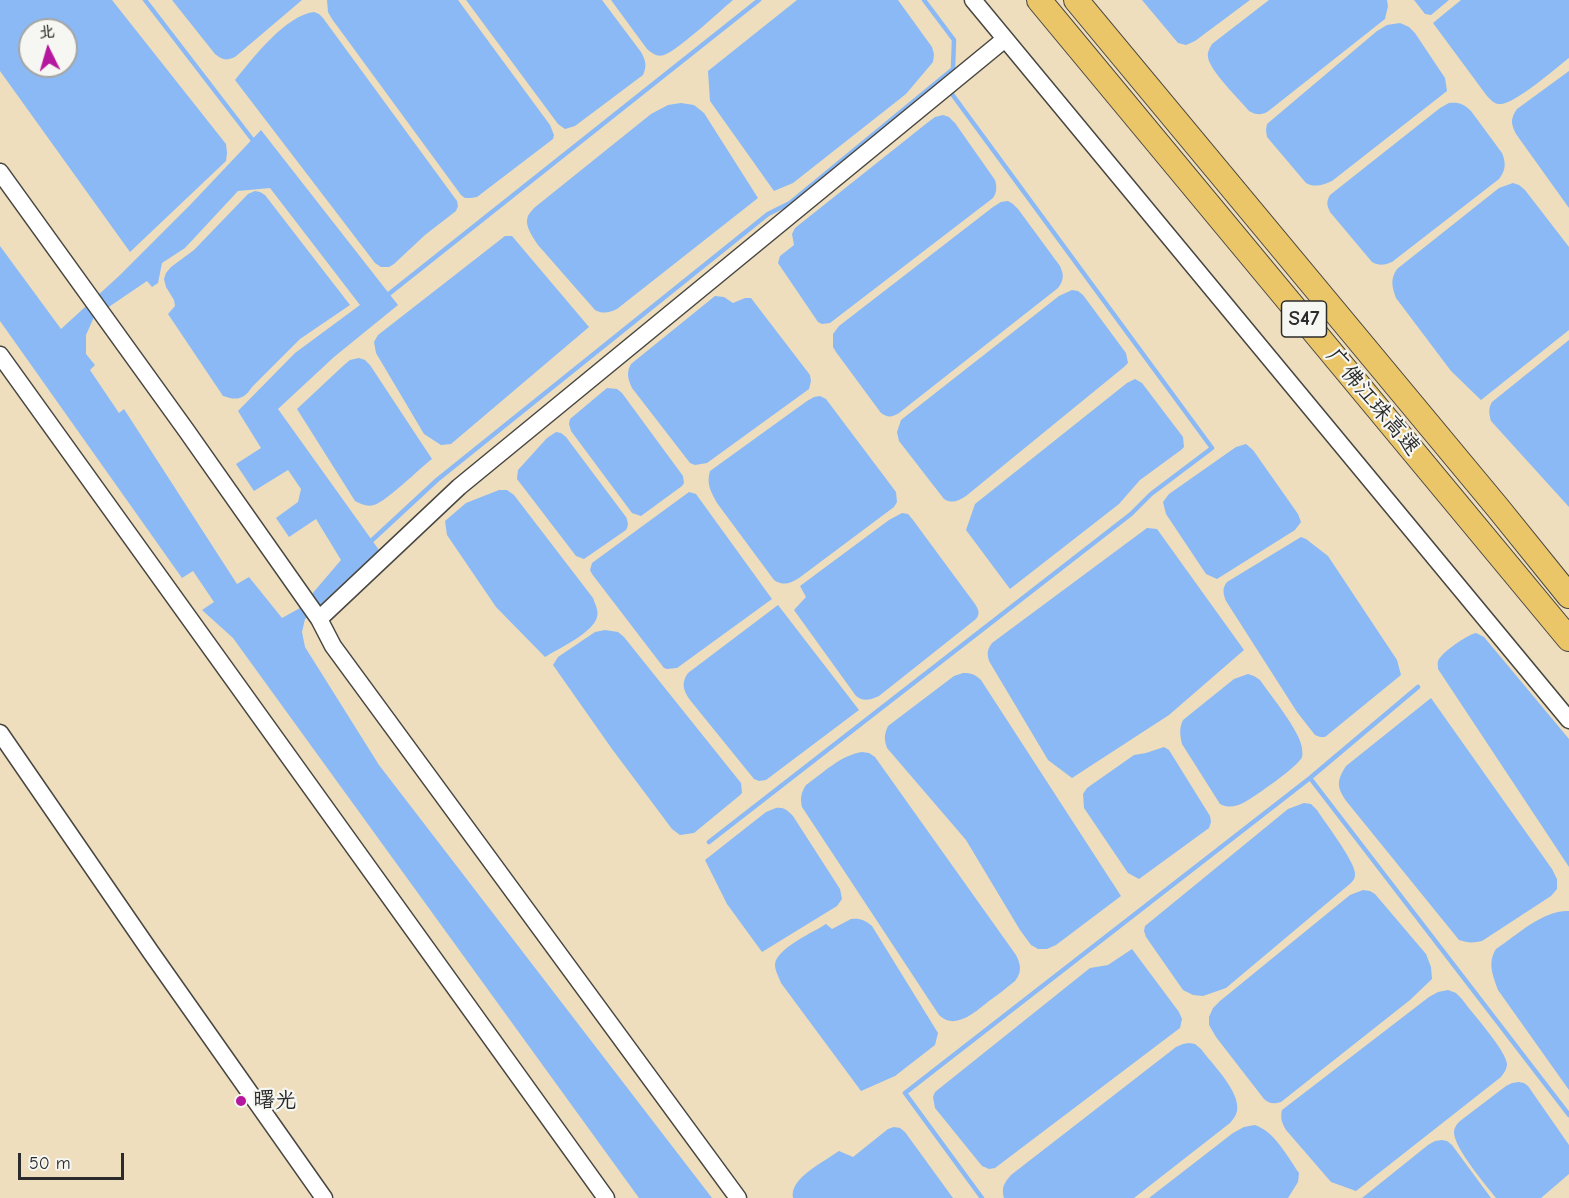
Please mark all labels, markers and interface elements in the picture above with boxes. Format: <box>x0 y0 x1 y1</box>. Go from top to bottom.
north arrow <box>18 18 78 78</box>
text: 北 <box>38 22 55 42</box>
road number: S47 <box>1282 301 1326 337</box>
street label: 广佛江珠高速 <box>1320 343 1426 461</box>
place label: 曙光 <box>253 1088 297 1114</box>
marker: 曙光 <box>234 1094 248 1108</box>
scale bar <box>21 1141 128 1179</box>
text: 50 m <box>29 1153 71 1174</box>

